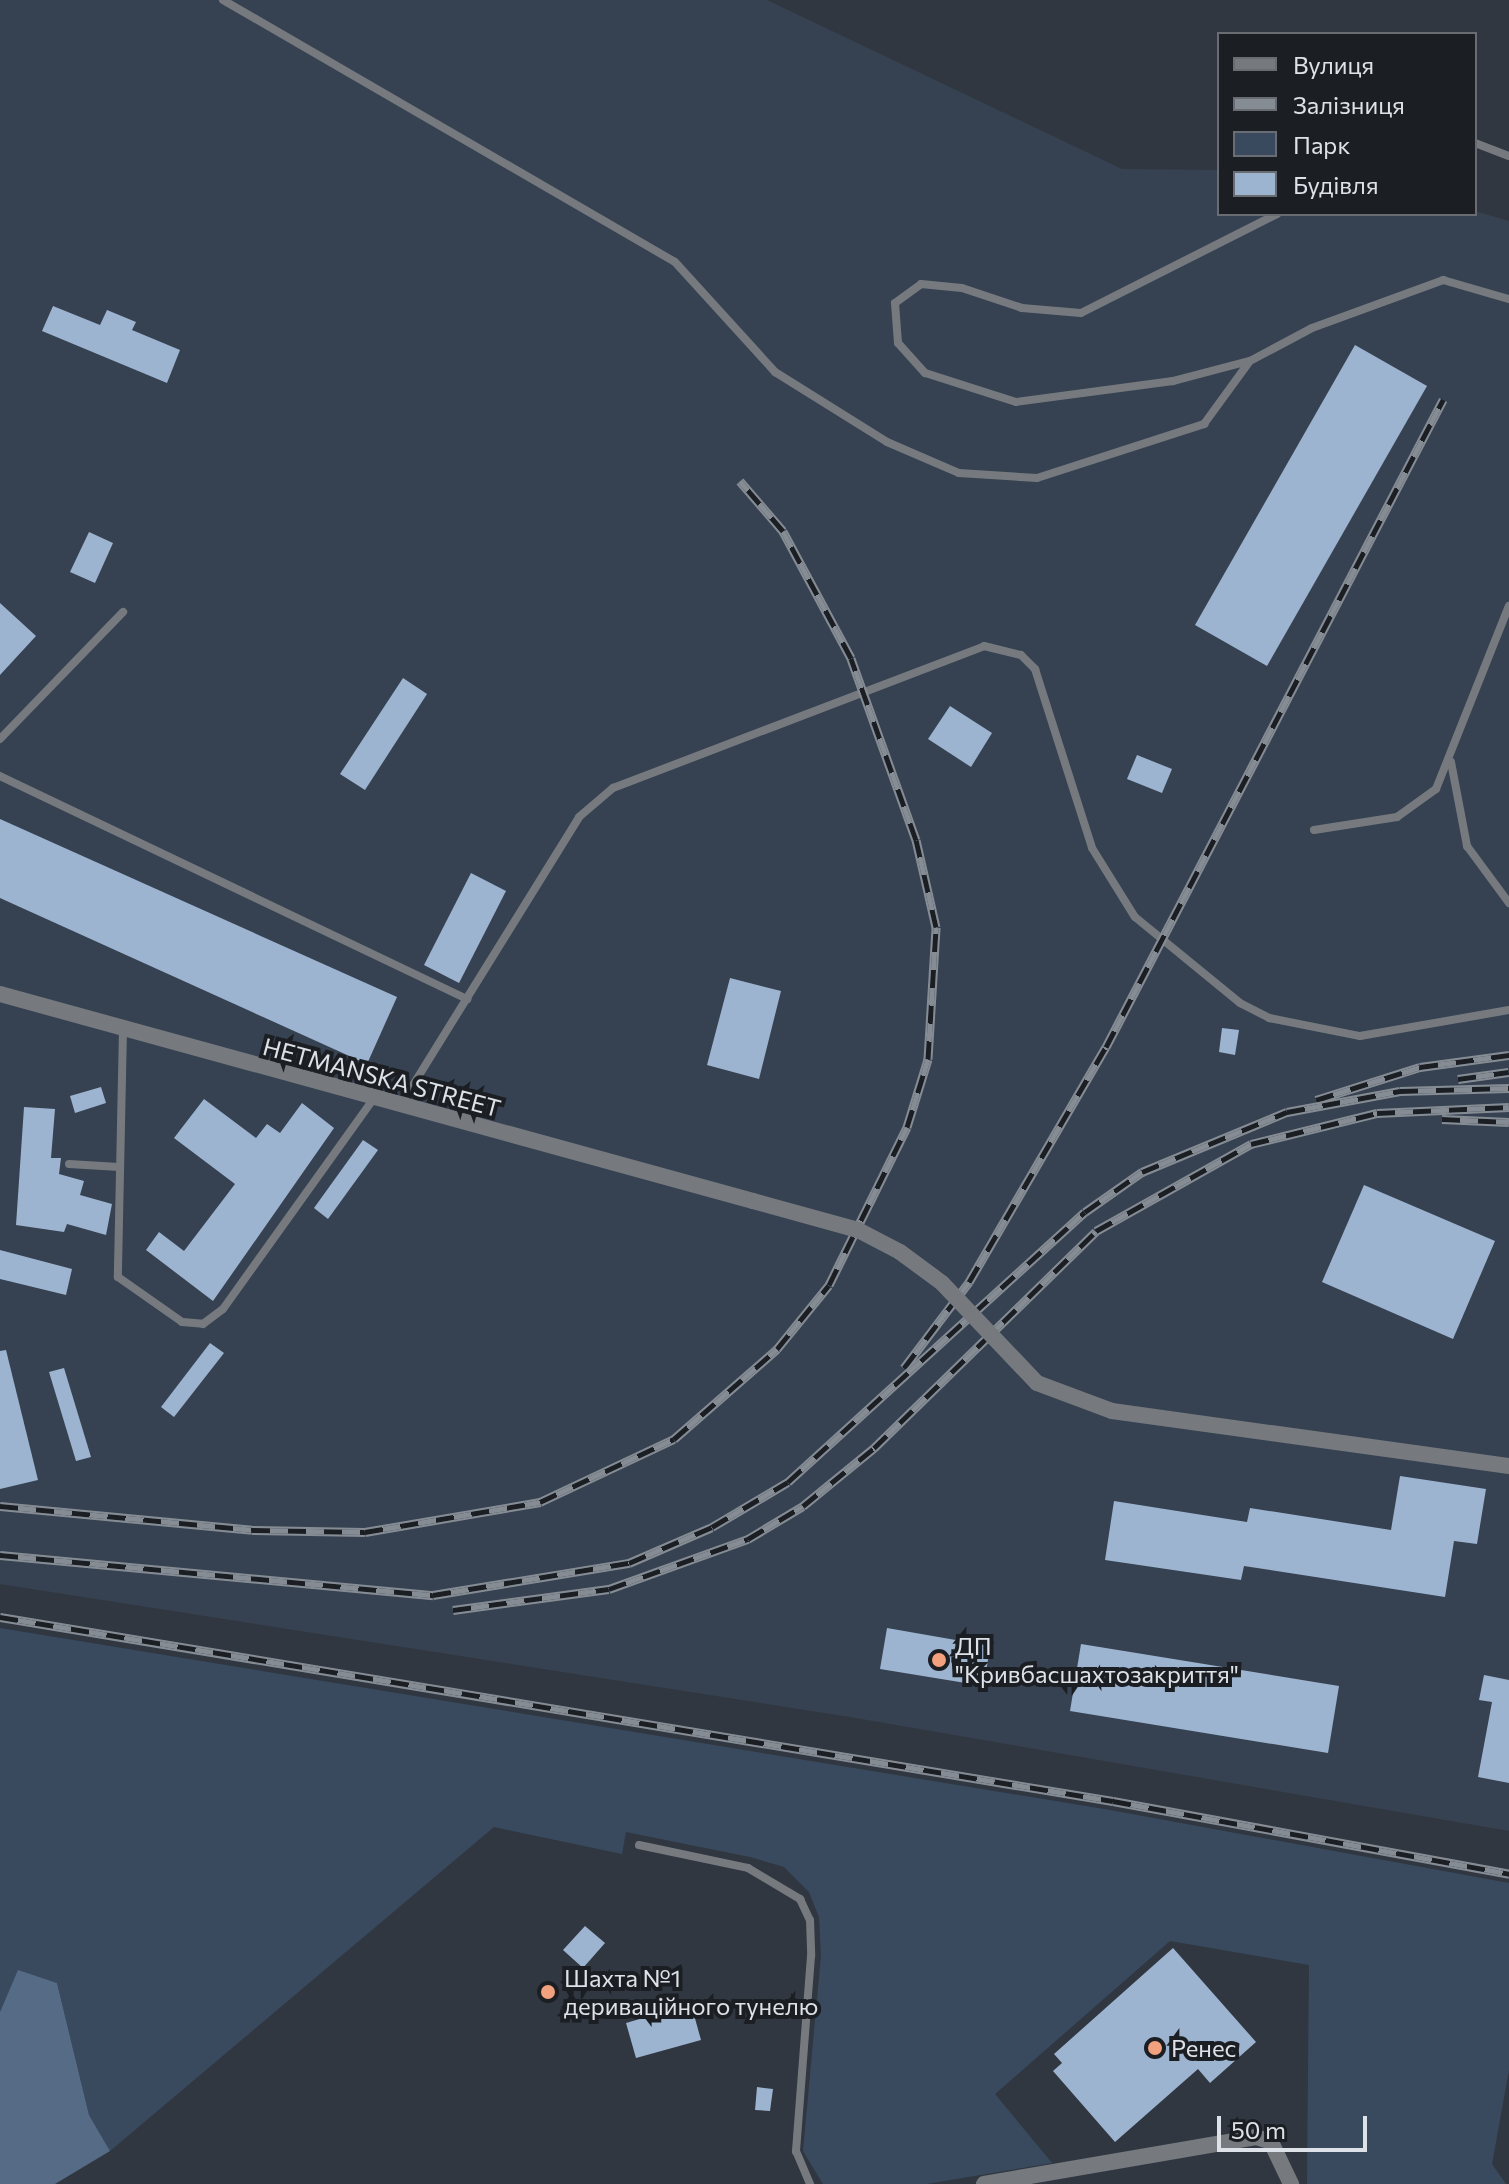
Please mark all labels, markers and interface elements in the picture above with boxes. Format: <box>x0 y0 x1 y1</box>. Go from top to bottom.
legend <box>1217 32 1477 216</box>
text: Вулиця <box>1293 50 1374 79</box>
text: Залізниця <box>1293 90 1405 119</box>
text: Парк <box>1293 130 1350 159</box>
text: Будівля <box>1293 170 1379 199</box>
street label: HETMANSKA STREET <box>260 1031 504 1123</box>
place label: ДП "Кривбасшахтозакриття" <box>955 1632 1239 1688</box>
marker: ДП "Кривбасшахтозакриття" <box>930 1651 948 1669</box>
place label: Шахта №1 дериваційного тунелю <box>564 1964 818 2020</box>
marker: Шахта №1 дериваційного тунелю <box>539 1983 557 2001</box>
place label: Ренес <box>1171 2034 1236 2062</box>
marker: Ренес <box>1146 2039 1164 2057</box>
scale bar <box>1221 2100 1371 2150</box>
text: 50 m <box>1231 2115 1286 2144</box>

